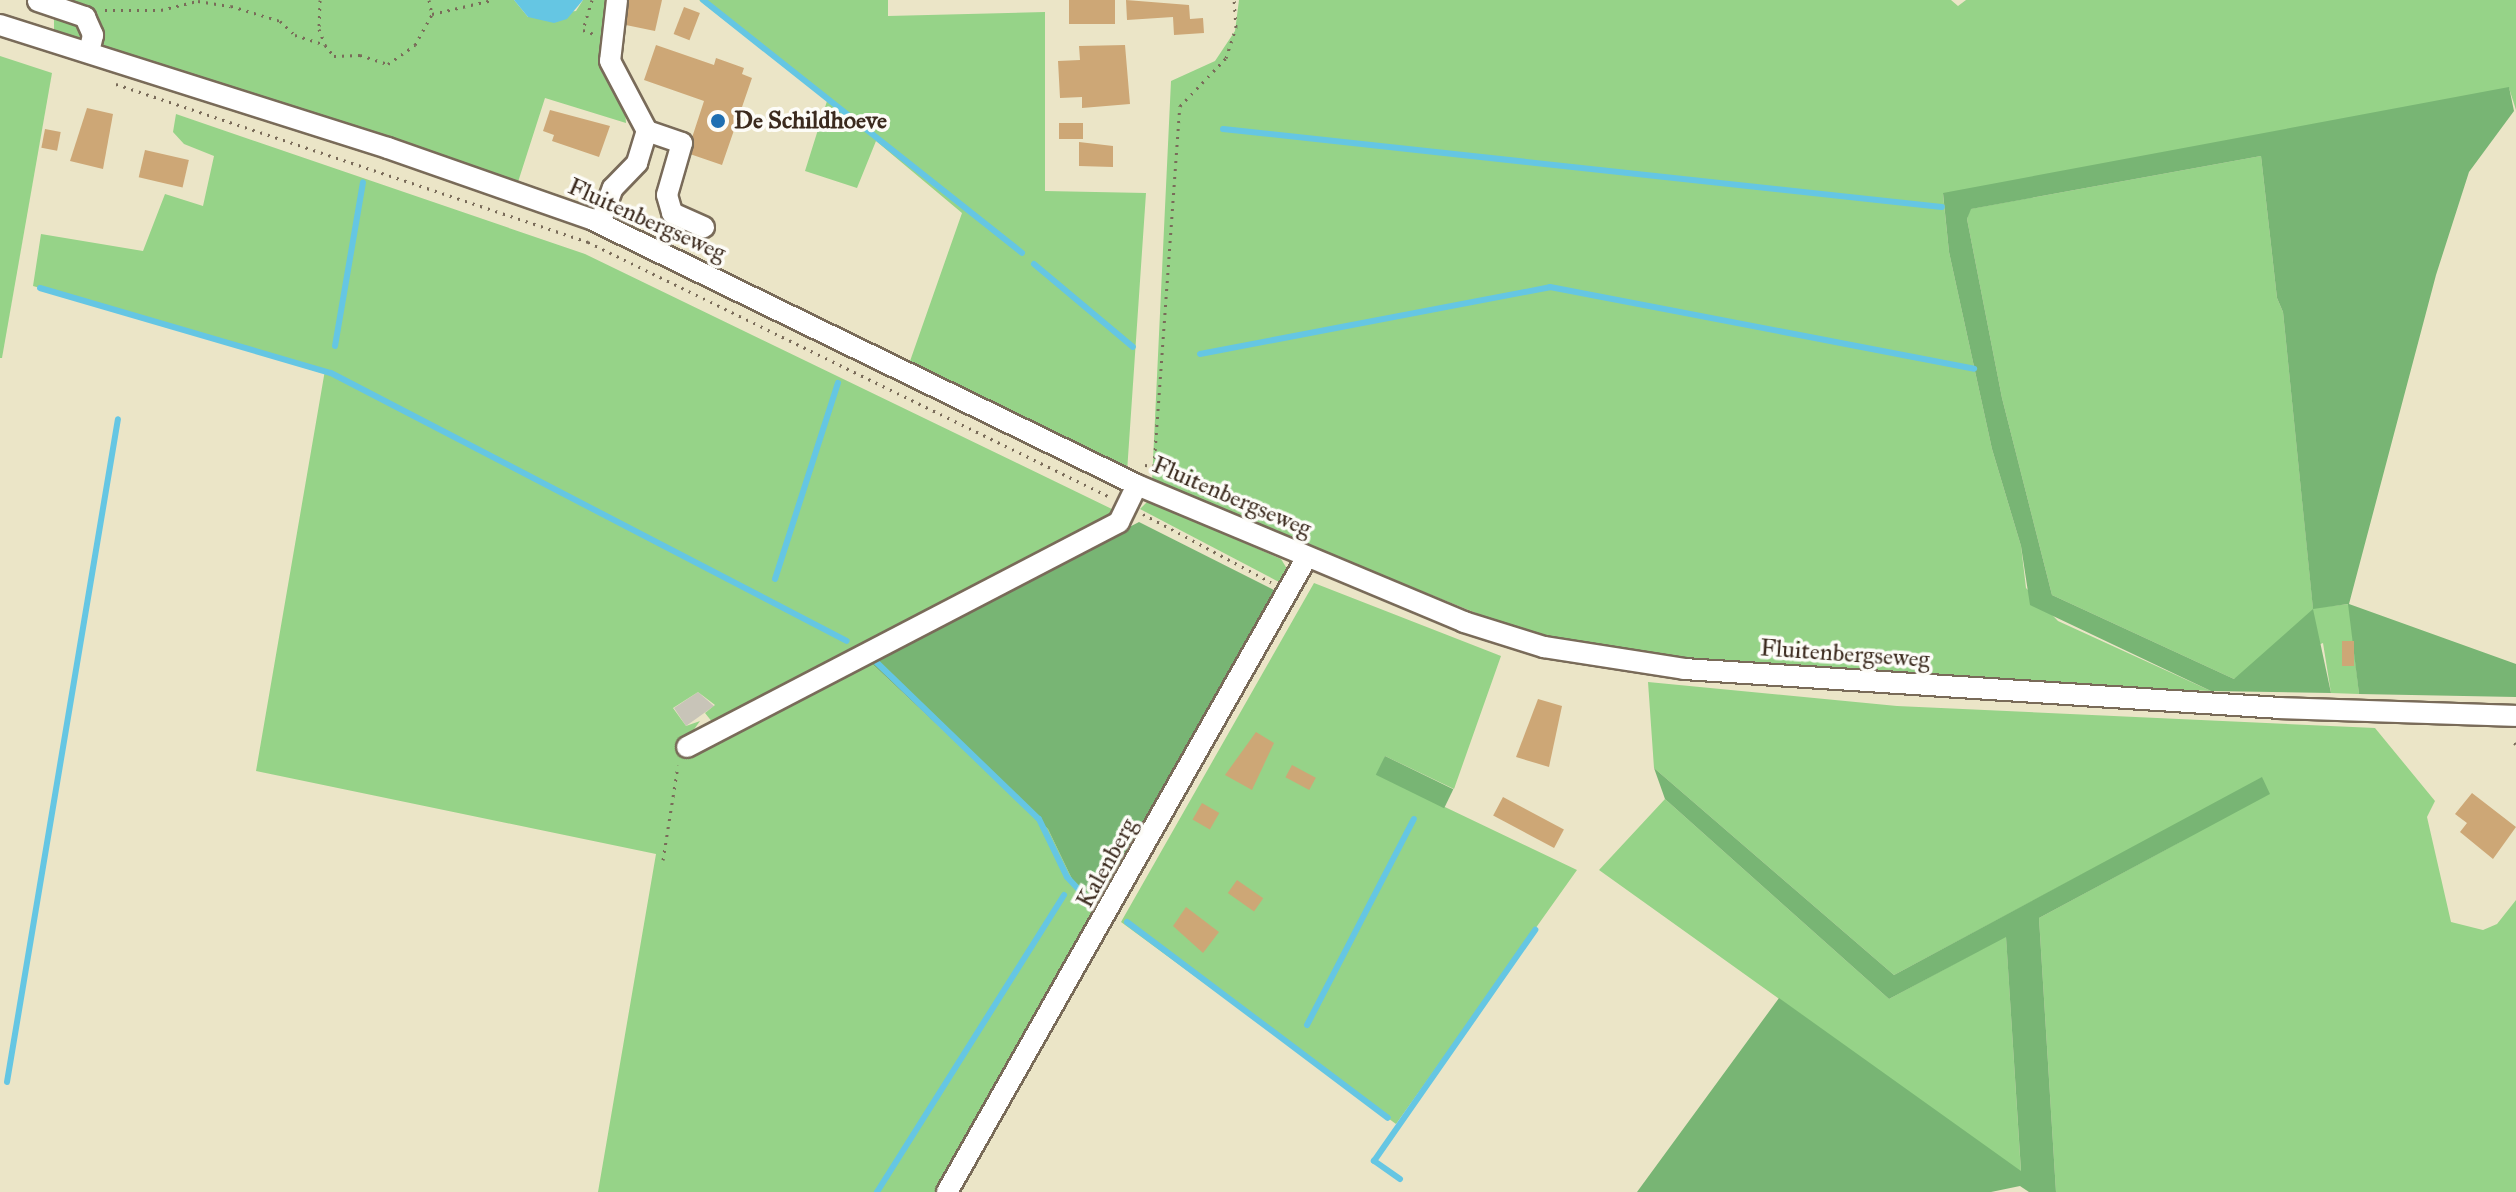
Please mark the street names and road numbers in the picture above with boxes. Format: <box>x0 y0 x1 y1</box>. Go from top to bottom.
street label: Fluitenbergseweg <box>563 172 731 268</box>
street label: Fluitenbergseweg <box>1148 451 1316 543</box>
street label: Fluitenbergseweg <box>1759 634 1931 674</box>
street label: Kalenberg <box>1071 813 1143 913</box>

